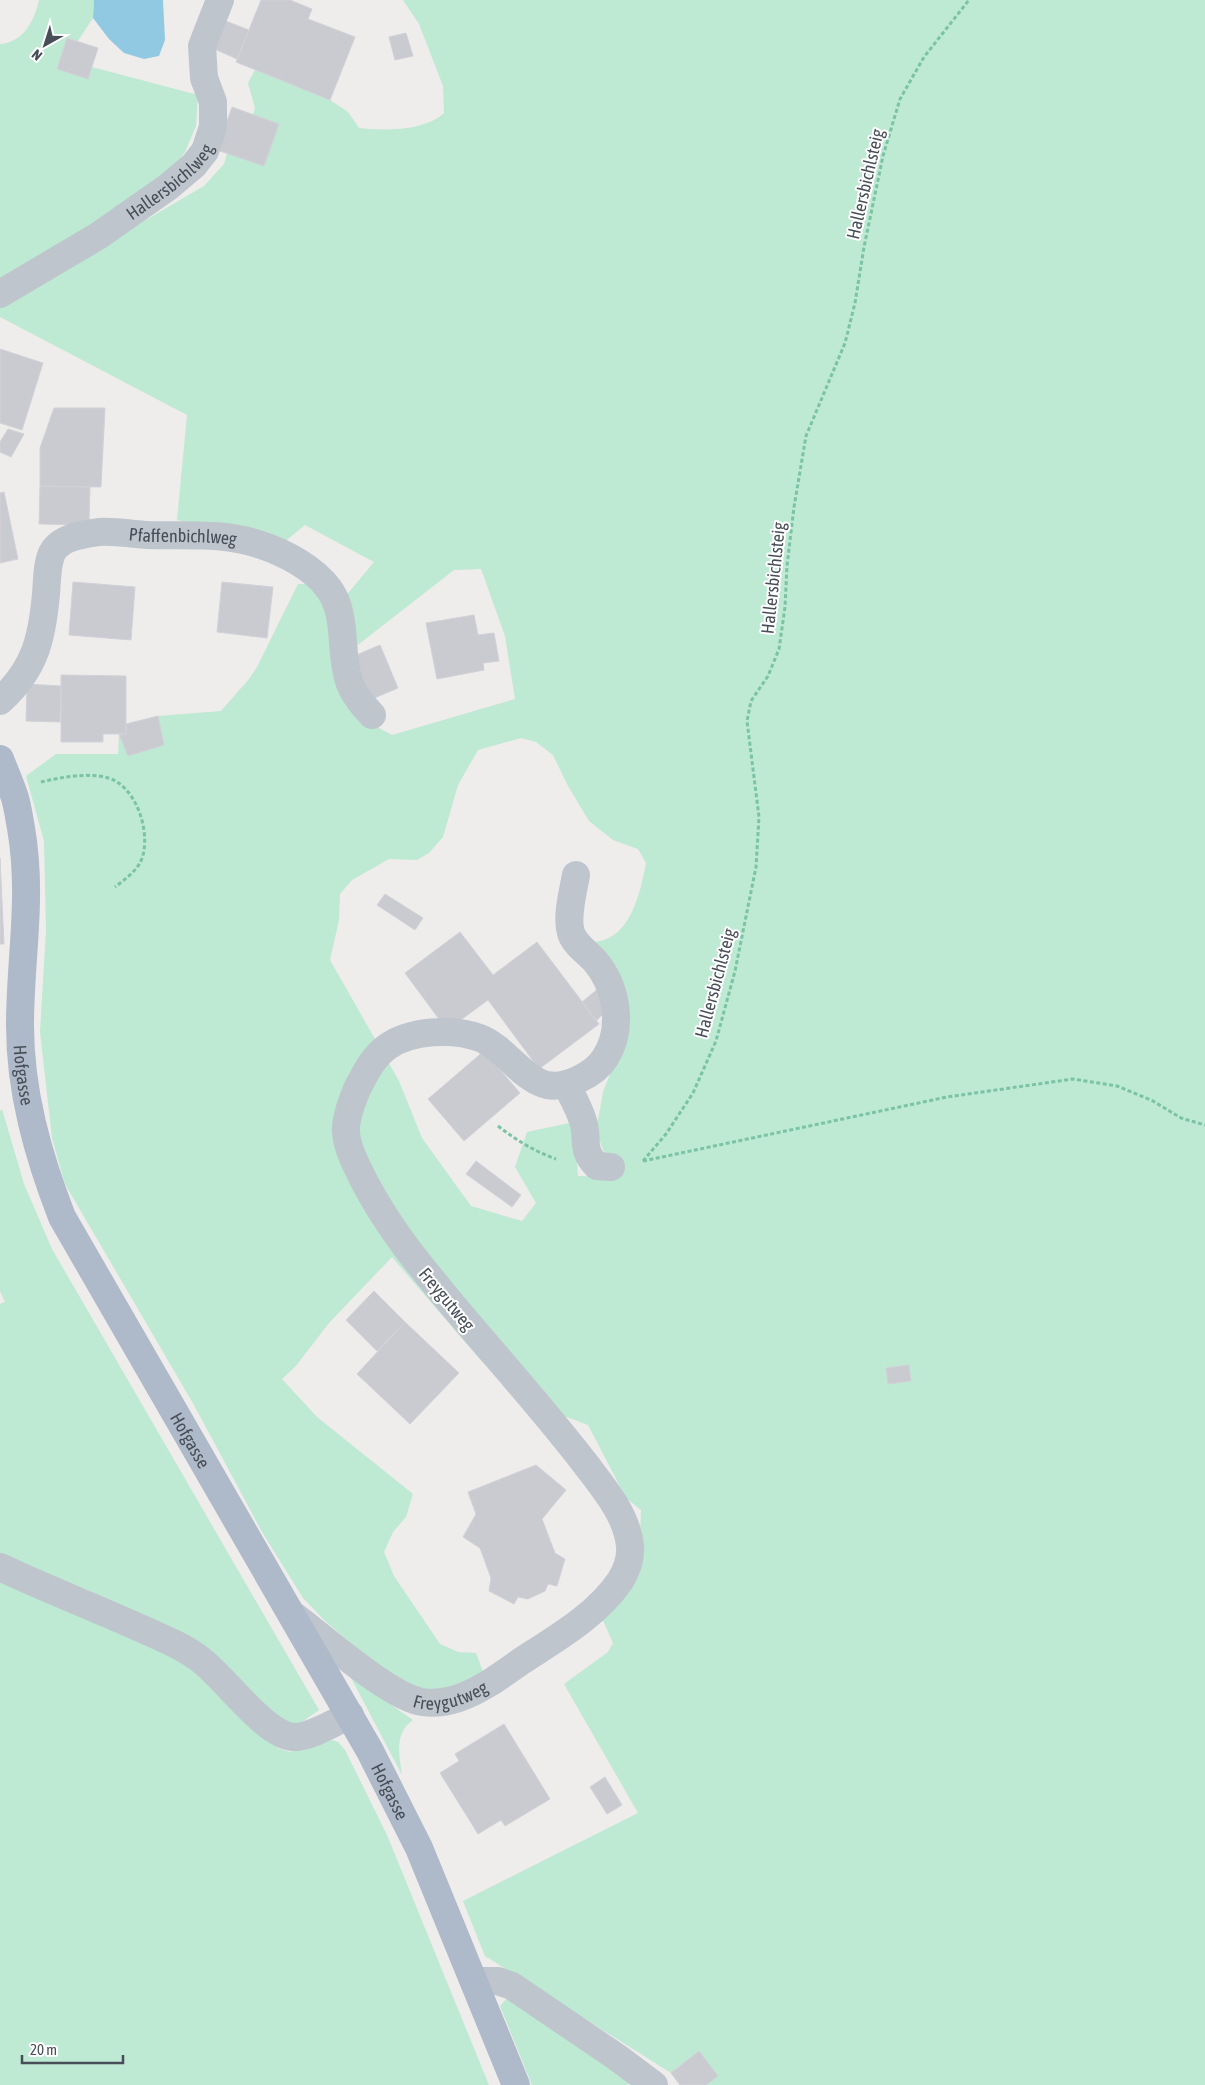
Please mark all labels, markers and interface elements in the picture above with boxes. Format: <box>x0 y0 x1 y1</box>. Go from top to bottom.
north arrow <box>20 20 70 70</box>
text: N <box>29 46 45 64</box>
street label: Hallersbichlsteig <box>842 127 888 241</box>
street label: Hallersbichlweg <box>122 141 217 224</box>
street label: Hallersbichlsteig <box>757 521 789 635</box>
street label: Pfaffenbichlweg <box>128 523 239 549</box>
street label: Hallersbichlsteig <box>690 926 740 1040</box>
street label: Hofgasse <box>10 1044 38 1107</box>
street label: Freygutweg <box>415 1263 480 1335</box>
street label: Hofgasse <box>166 1409 215 1472</box>
street label: Freygutweg <box>411 1676 491 1713</box>
street label: Hofgasse <box>367 1759 413 1823</box>
scale bar <box>22 2032 124 2064</box>
text: 20 m <box>30 2041 57 2058</box>

